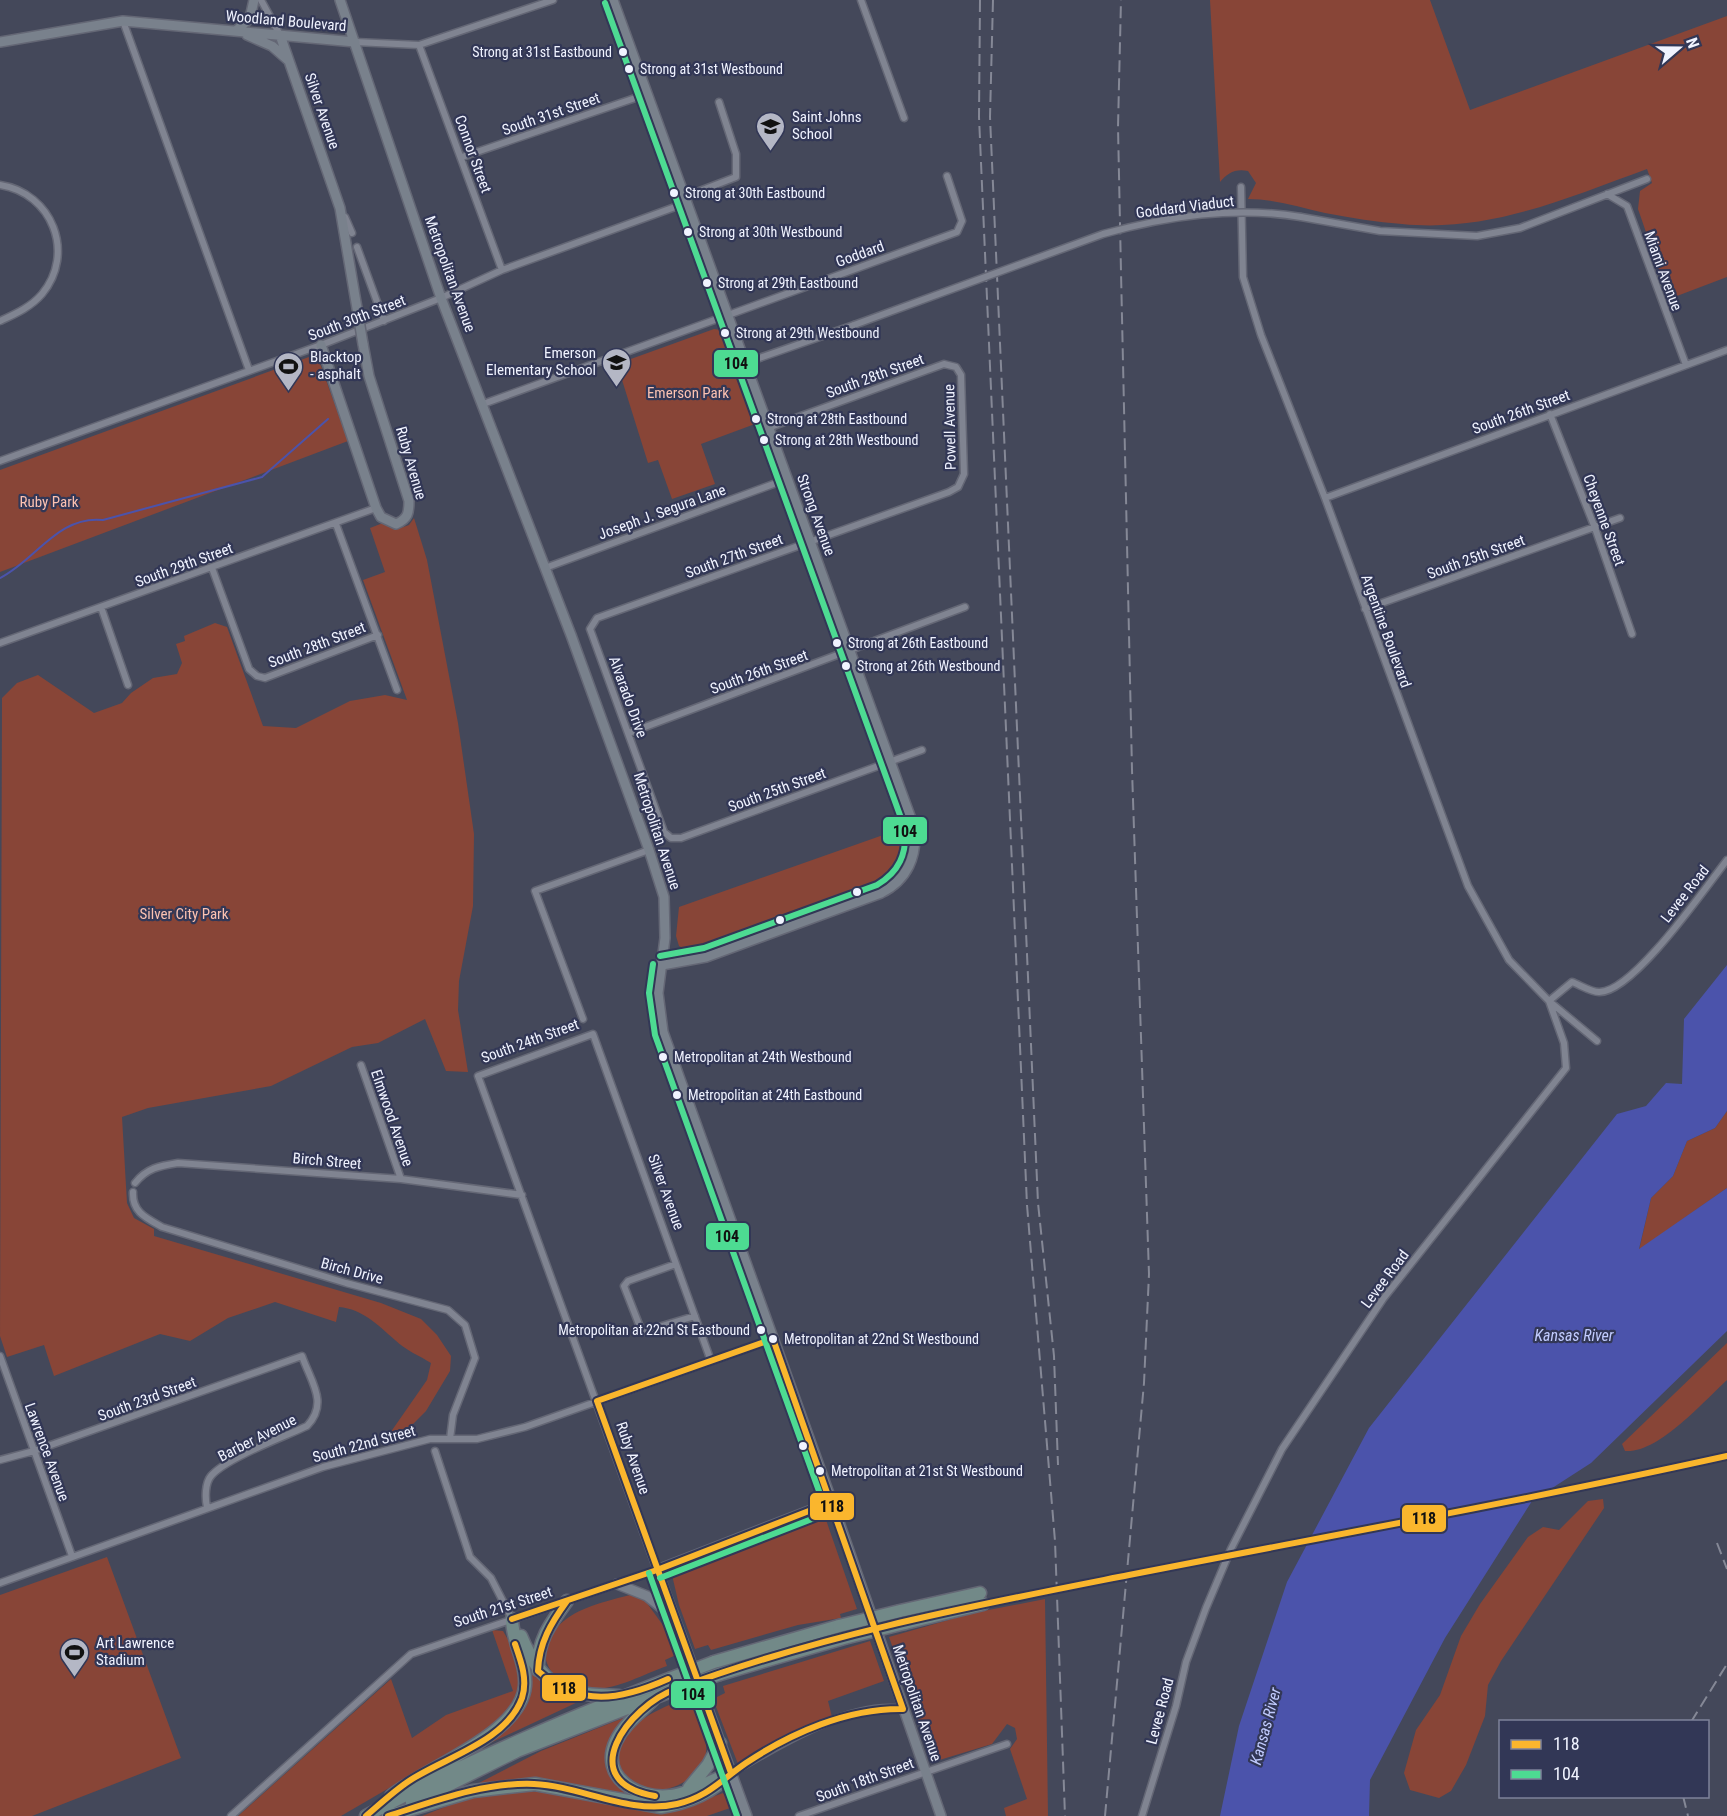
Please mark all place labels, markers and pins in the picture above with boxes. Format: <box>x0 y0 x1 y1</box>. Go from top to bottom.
place label: Strong at 31st Eastbound <box>472 44 612 60</box>
marker: Strong at 31st Eastbound <box>617 46 629 58</box>
place label: Strong at 31st Westbound <box>640 61 783 77</box>
marker: Strong at 31st Westbound <box>623 63 635 75</box>
place label: Saint Johns School <box>792 108 862 143</box>
school or university icon: Saint Johns School <box>755 110 787 152</box>
place label: Strong at 30th Eastbound <box>685 185 825 201</box>
marker: Strong at 30th Eastbound <box>668 187 680 199</box>
place label: Strong at 30th Westbound <box>699 224 842 240</box>
marker: Strong at 30th Westbound <box>682 226 694 238</box>
place label: Strong at 29th Eastbound <box>718 275 858 291</box>
marker: Strong at 29th Eastbound <box>701 277 713 289</box>
place label: Strong at 29th Westbound <box>736 325 879 341</box>
marker: Strong at 29th Westbound <box>719 327 731 339</box>
place label: Emerson Elementary School <box>486 344 596 379</box>
school or university icon: Emerson Elementary School <box>601 346 633 388</box>
place label: Blacktop - asphalt <box>310 348 362 383</box>
sports icon: Blacktop - asphalt <box>273 350 305 392</box>
place label: Strong at 28th Eastbound <box>767 411 907 427</box>
marker: Strong at 28th Eastbound <box>750 413 762 425</box>
place label: Strong at 28th Westbound <box>775 432 918 448</box>
marker: Strong at 28th Westbound <box>758 434 770 446</box>
place label: Strong at 26th Eastbound <box>848 635 988 651</box>
marker: Strong at 26th Eastbound <box>831 637 843 649</box>
place label: Strong at 26th Westbound <box>857 658 1000 674</box>
marker: Strong at 26th Westbound <box>840 660 852 672</box>
unlabelled marker <box>851 886 863 898</box>
unlabelled marker <box>774 914 786 926</box>
place label: Metropolitan at 24th Westbound <box>674 1049 852 1065</box>
marker: Metropolitan at 24th Westbound <box>657 1051 669 1063</box>
place label: Metropolitan at 24th Eastbound <box>688 1087 862 1103</box>
marker: Metropolitan at 24th Eastbound <box>671 1089 683 1101</box>
place label: Metropolitan at 22nd St Eastbound <box>558 1322 750 1338</box>
marker: Metropolitan at 22nd St Eastbound <box>755 1324 767 1336</box>
place label: Metropolitan at 22nd St Westbound <box>784 1331 979 1347</box>
marker: Metropolitan at 22nd St Westbound <box>767 1333 779 1345</box>
unlabelled marker <box>797 1440 809 1452</box>
place label: Metropolitan at 21st St Westbound <box>831 1463 1023 1479</box>
marker: Metropolitan at 21st St Westbound <box>814 1465 826 1477</box>
place label: Art Lawrence Stadium <box>96 1634 174 1669</box>
sports icon: Art Lawrence Stadium <box>59 1636 91 1678</box>

